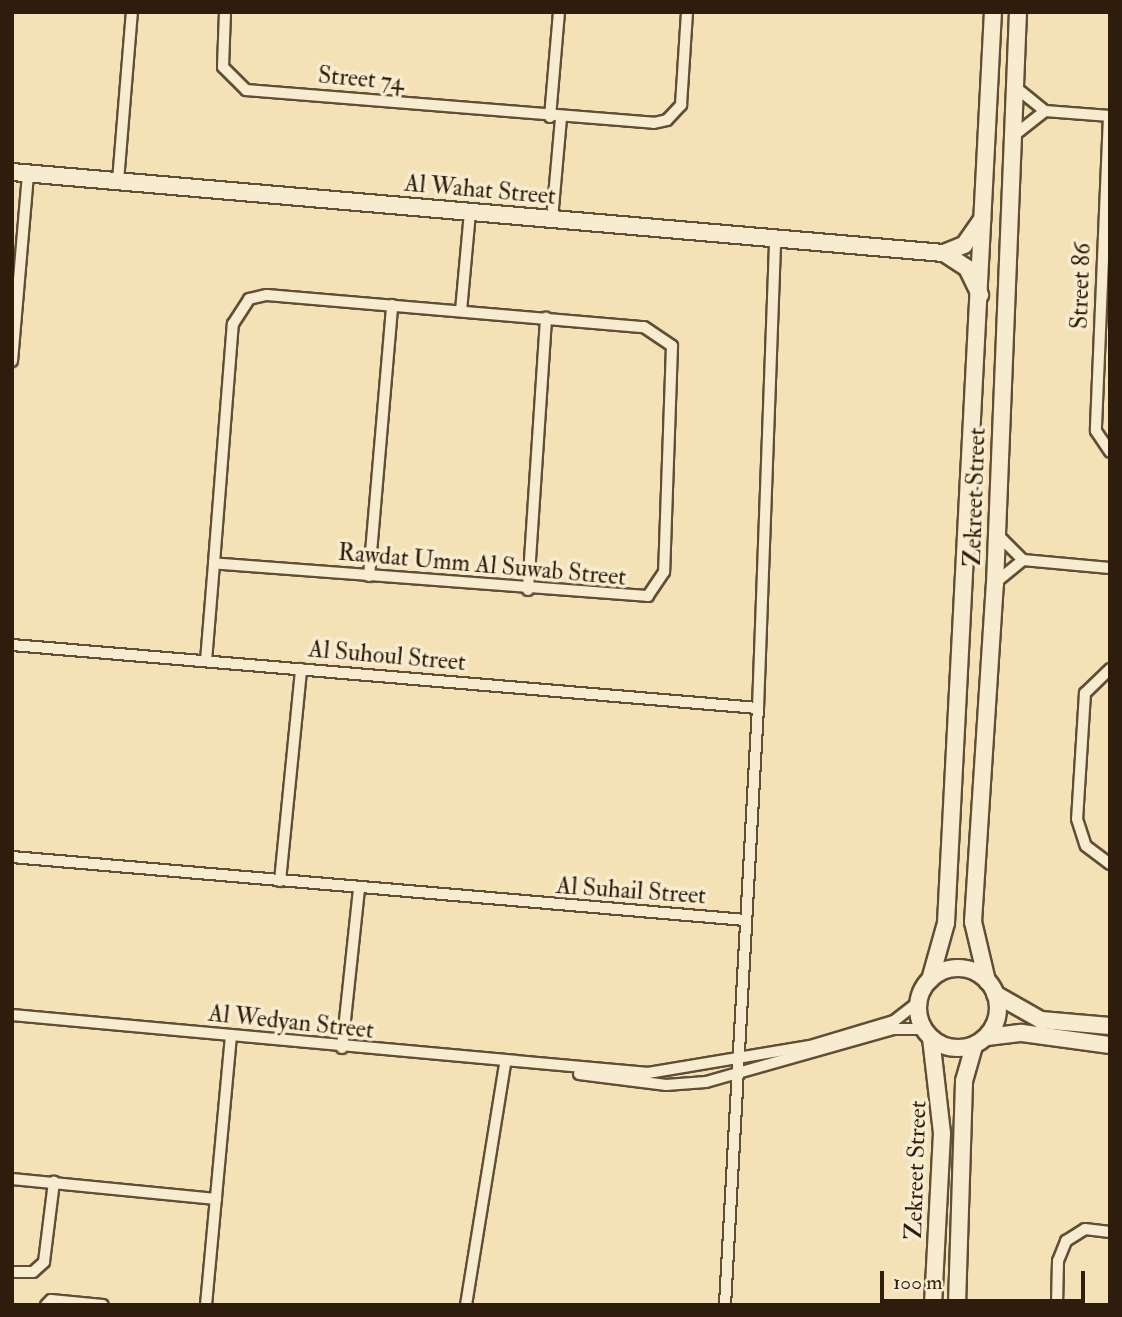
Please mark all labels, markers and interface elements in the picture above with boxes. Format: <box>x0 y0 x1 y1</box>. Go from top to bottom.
street label: Street 74 <box>317 61 405 97</box>
street label: Al Wahat Street <box>403 169 557 211</box>
street label: Street 86 <box>1065 242 1097 330</box>
street label: Zekreet Street <box>958 427 992 567</box>
street label: Rawdat Umm Al Suwab Street <box>337 538 627 592</box>
street label: Al Suhoul Street <box>307 635 467 677</box>
street label: Al Suhail Street <box>555 871 707 911</box>
street label: Al Wedyan Street <box>207 999 375 1045</box>
street label: Zekreet Street <box>899 1100 933 1240</box>
scale bar <box>884 1258 1089 1302</box>
text: 100 m <box>893 1269 943 1296</box>

